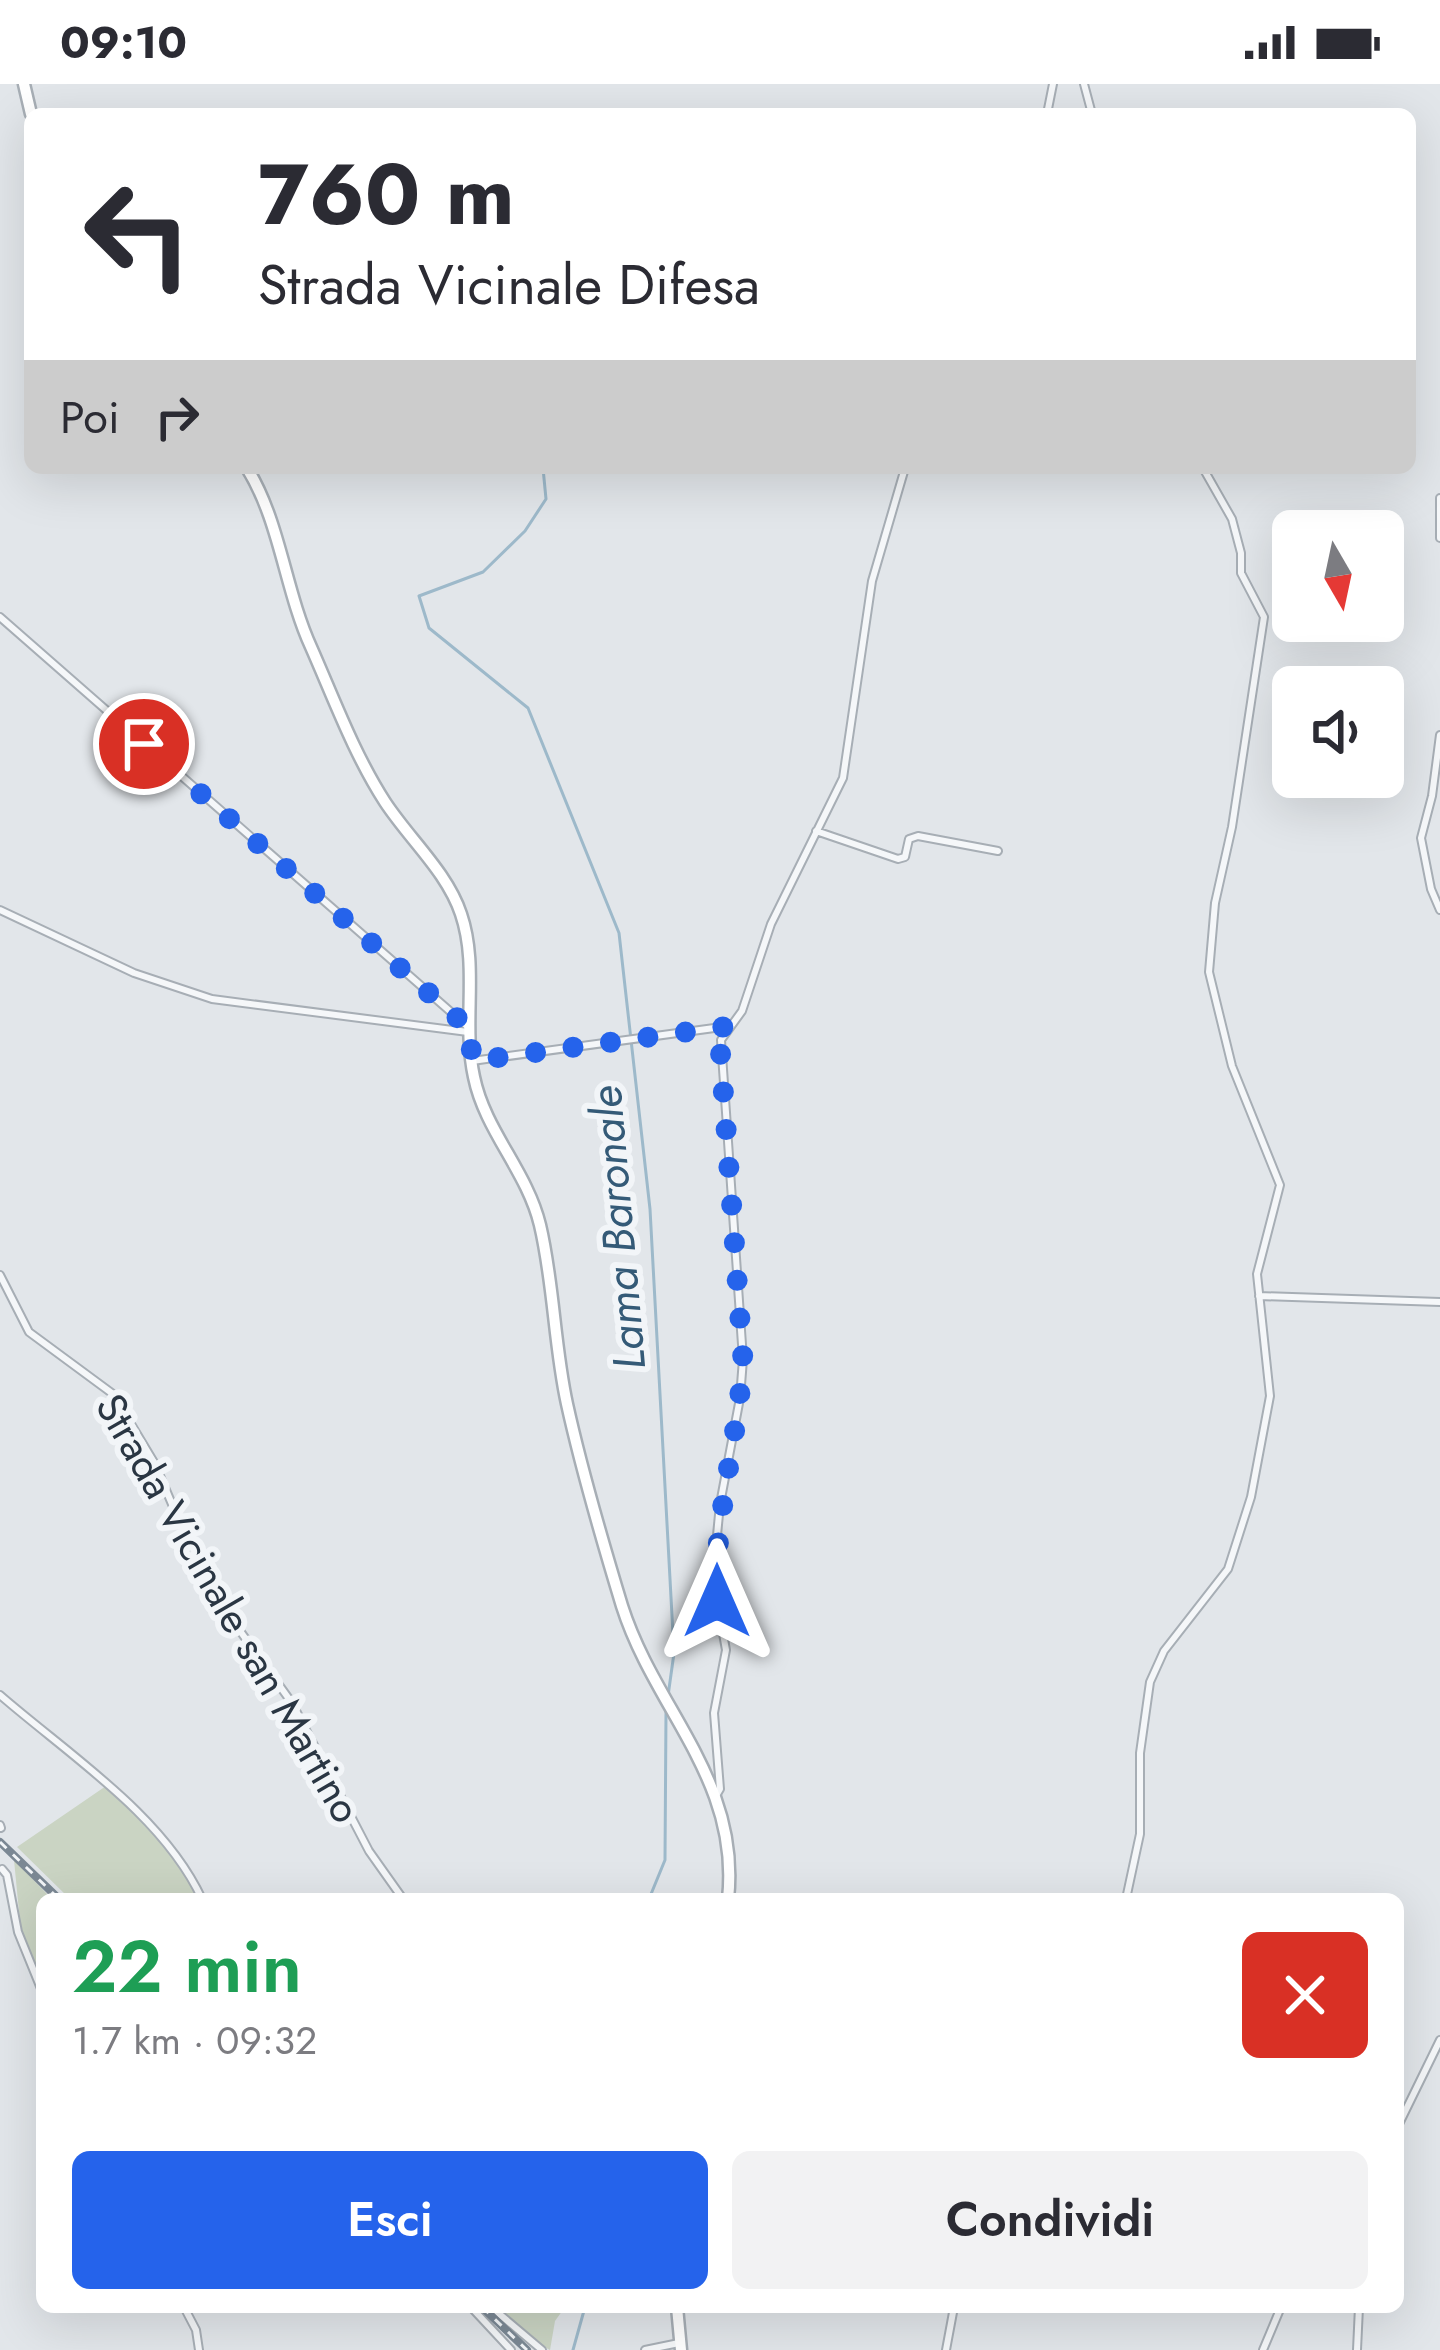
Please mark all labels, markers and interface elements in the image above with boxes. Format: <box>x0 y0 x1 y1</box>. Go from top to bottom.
text: 09:10 <box>60 10 187 75</box>
text: 760 m <box>258 134 515 256</box>
icon: left <box>60 156 216 312</box>
text: Strada Vicinale Difesa <box>258 246 760 324</box>
icon: right <box>144 384 210 450</box>
text: Poi <box>60 385 120 450</box>
north arrow <box>1272 510 1404 642</box>
map controls <box>1272 510 1404 798</box>
button: sound <box>1272 666 1404 798</box>
pin <box>93 693 195 795</box>
icon: arrive <box>111 711 177 777</box>
water label: Lama Baronale <box>573 1083 662 1373</box>
street label: Strada Vicinale san Martino <box>80 1382 377 1834</box>
position arrow <box>654 1538 780 1664</box>
text: 22 min <box>72 1915 302 2019</box>
button: close <box>1242 1932 1368 2058</box>
text: 1.7 km · 09:32 <box>72 2012 317 2069</box>
button: Esci <box>72 2151 708 2289</box>
button: Condividi <box>732 2151 1368 2289</box>

